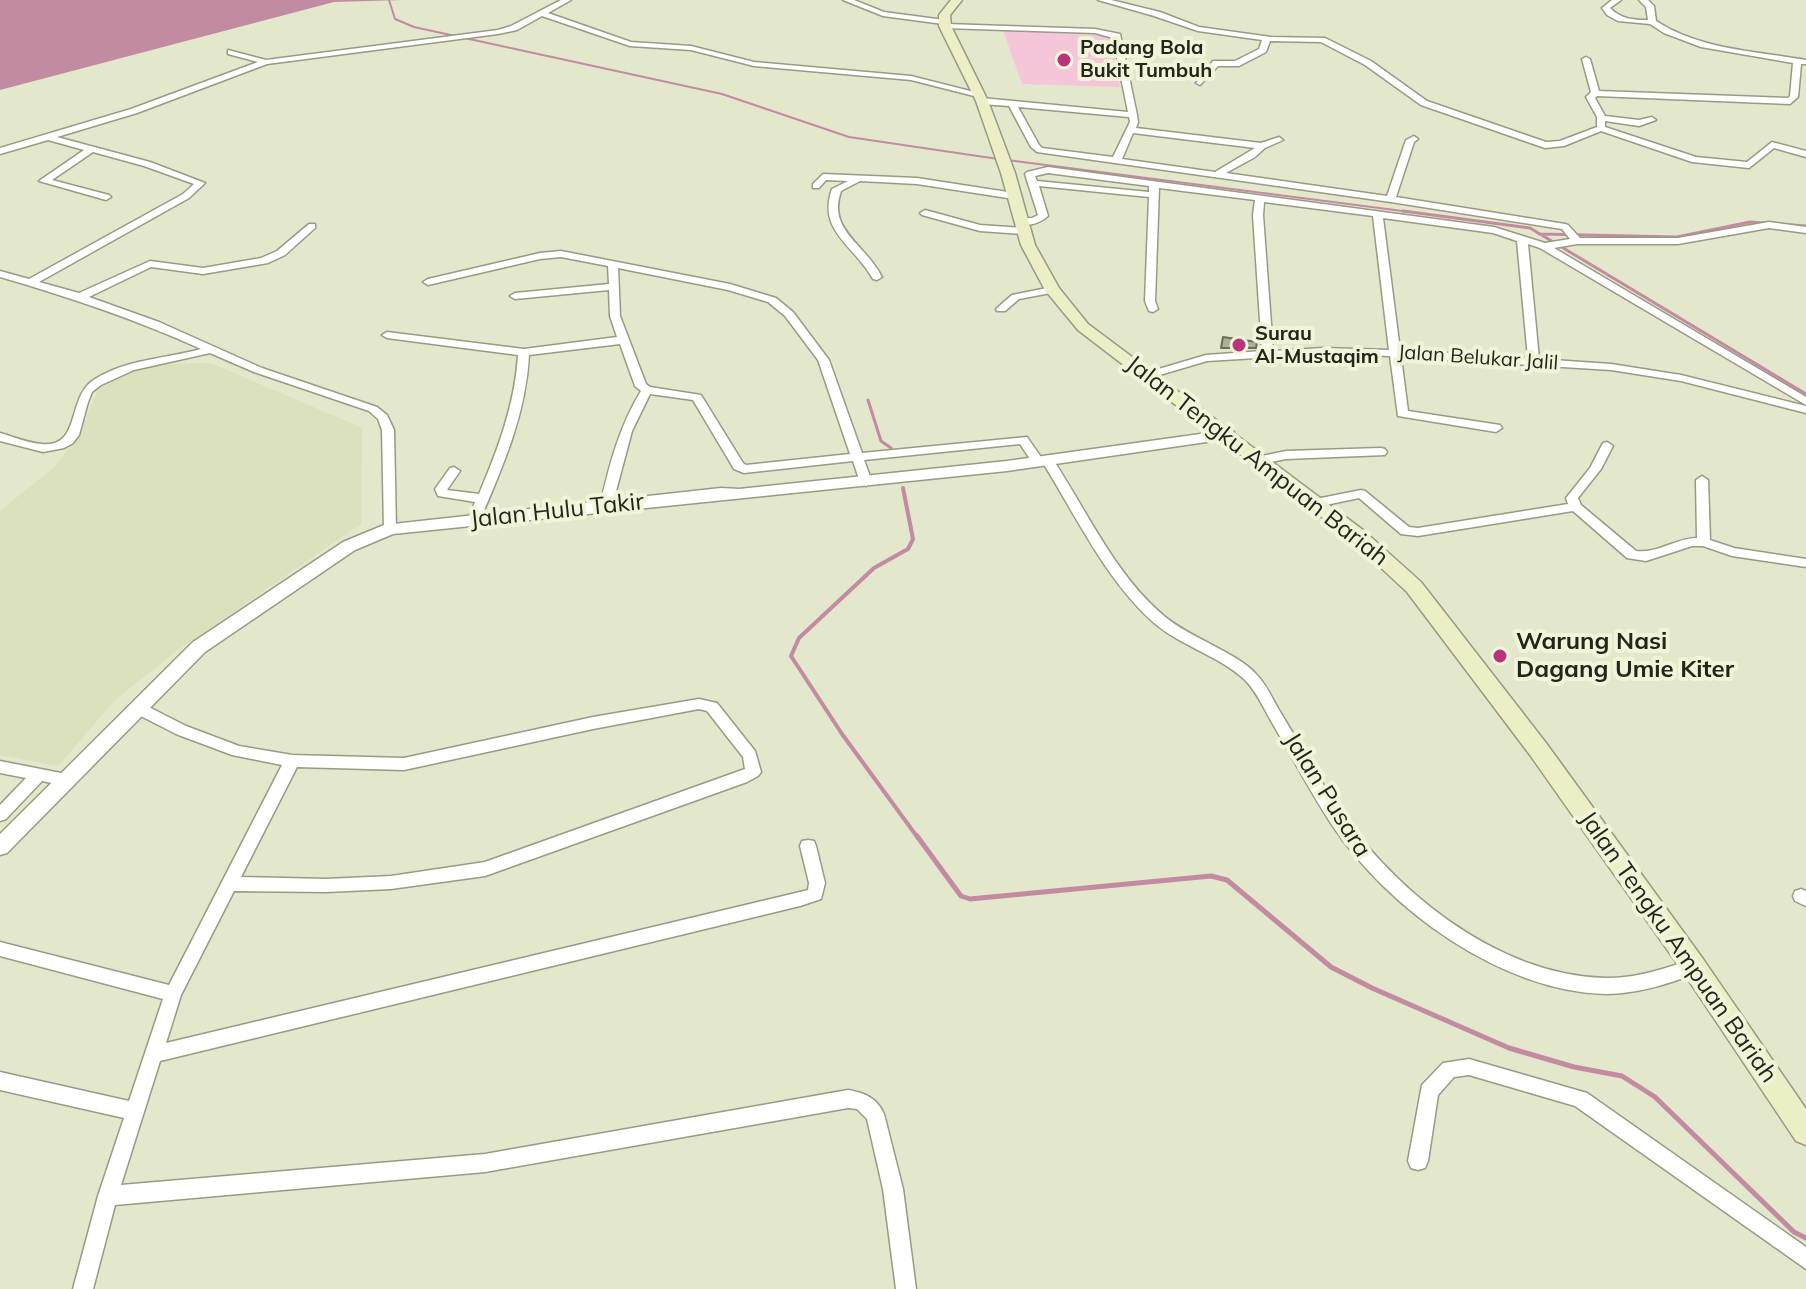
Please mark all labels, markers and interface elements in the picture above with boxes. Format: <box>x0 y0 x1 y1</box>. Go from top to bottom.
place label: Padang Bola Bukit Tumbuh <box>1080 36 1212 83</box>
marker: Padang Bola Bukit Tumbuh <box>1055 51 1073 69</box>
place label: Surau Al-Mustaqim <box>1255 322 1379 369</box>
marker: Surau Al-Mustaqim <box>1230 336 1248 354</box>
street label: Jalan Belukar Jalil <box>1397 340 1559 376</box>
street label: Jalan Tengku Ampuan Bariah <box>1120 350 1394 572</box>
street label: Jalan Hulu Takir <box>469 488 645 534</box>
place label: Warung Nasi Dagang Umie Kiter <box>1516 628 1734 684</box>
marker: Warung Nasi Dagang Umie Kiter <box>1491 647 1509 665</box>
street label: Jalan Pusara <box>1277 727 1377 863</box>
street label: Jalan Tengku Ampuan Bariah <box>1573 806 1783 1088</box>

